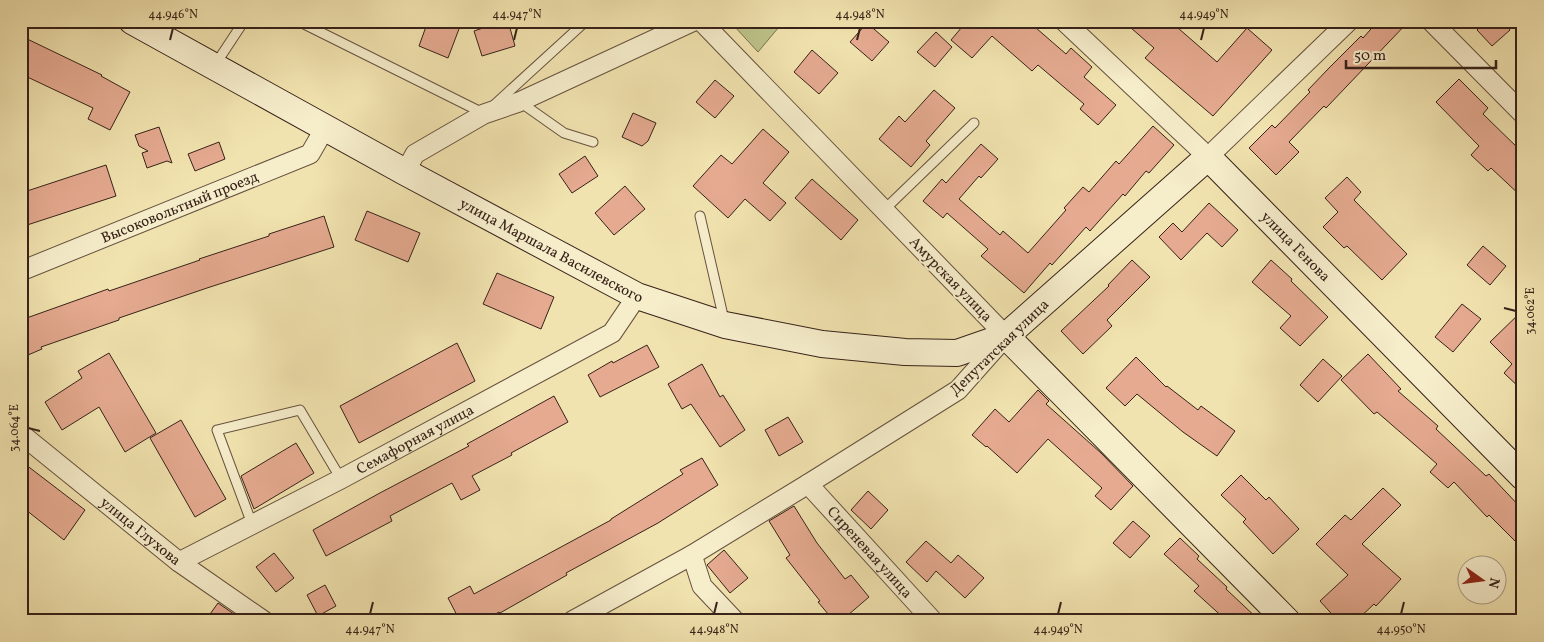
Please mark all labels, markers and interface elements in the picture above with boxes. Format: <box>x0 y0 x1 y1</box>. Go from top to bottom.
text: 44.946°N <box>148 7 198 23</box>
text: 44.947°N <box>492 7 542 23</box>
text: 44.948°N <box>835 7 885 23</box>
text: 44.949°N <box>1179 7 1229 23</box>
scale bar <box>1346 38 1496 70</box>
text: 50 m <box>1354 46 1386 67</box>
street label: Высоковольтный проезд <box>98 167 262 249</box>
street label: улица Маршала Василевского <box>455 194 645 309</box>
street label: улица Генова <box>1255 207 1334 287</box>
street label: Амурская улица <box>904 233 996 327</box>
text: 34.062°E <box>1523 287 1539 335</box>
street label: Депутатская улица <box>946 295 1054 401</box>
street label: Семафорная улица <box>353 400 478 481</box>
text: 34.064°E <box>7 404 23 452</box>
street label: улица Глухова <box>95 493 185 571</box>
street label: Сиреневая улица <box>821 502 917 604</box>
north arrow <box>1456 554 1506 604</box>
text: N <box>1483 576 1504 590</box>
text: 44.947°N <box>345 622 395 638</box>
text: 44.948°N <box>689 622 739 638</box>
text: 44.949°N <box>1033 622 1083 638</box>
text: 44.950°N <box>1376 622 1426 638</box>

